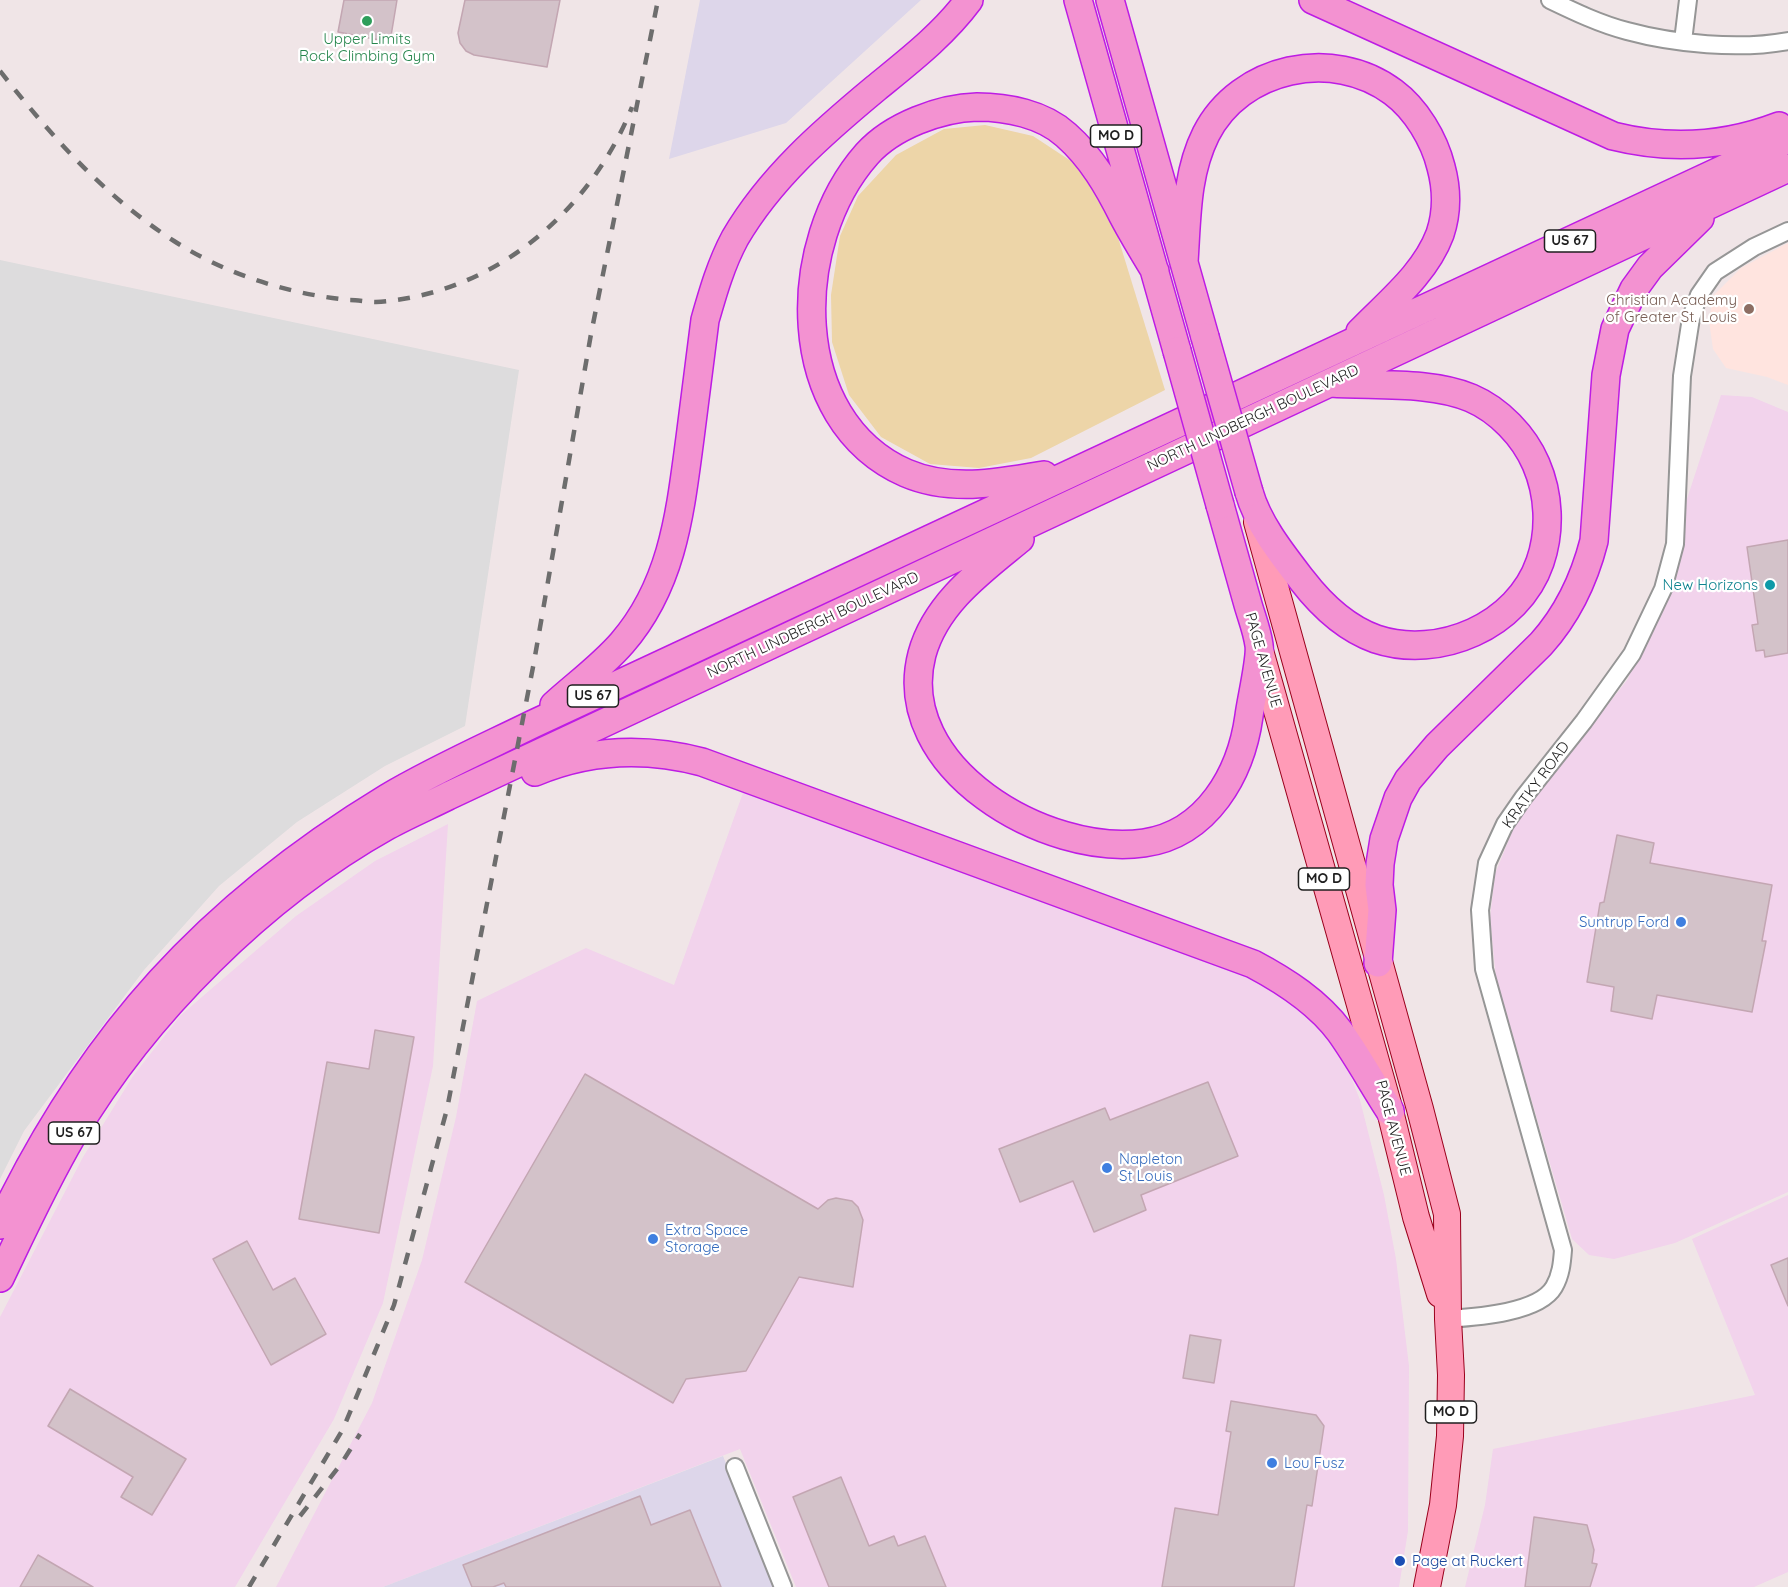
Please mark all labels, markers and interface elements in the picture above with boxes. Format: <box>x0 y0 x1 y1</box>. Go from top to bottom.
marker: Upper Limits Rock Climbing Gym <box>360 14 374 28</box>
place label: Upper Limits Rock Climbing Gym <box>299 30 435 65</box>
road number: MO D <box>1090 125 1142 147</box>
road number: US 67 <box>1544 230 1596 252</box>
place label: Christian Academy of Greater St. Louis <box>1605 291 1737 326</box>
marker: Christian Academy of Greater St. Louis <box>1742 302 1756 316</box>
street label: NORTH LINDBERGH BOULEVARD <box>1144 361 1362 475</box>
street label: NORTH LINDBERGH BOULEVARD <box>704 568 922 682</box>
place label: New Horizons <box>1663 576 1758 594</box>
marker: New Horizons <box>1763 578 1777 592</box>
street label: PAGE AVENUE <box>1241 610 1285 710</box>
road number: US 67 <box>568 685 618 707</box>
street label: KRATKY ROAD <box>1498 738 1574 832</box>
road number: MO D <box>1298 868 1350 890</box>
place label: Suntrup Ford <box>1579 913 1669 931</box>
marker: Suntrup Ford <box>1674 915 1688 929</box>
street label: PAGE AVENUE <box>1372 1078 1414 1178</box>
road number: US 67 <box>48 1122 100 1144</box>
place label: Napleton St Louis <box>1119 1150 1183 1185</box>
marker: Napleton St Louis <box>1100 1161 1114 1175</box>
place label: Extra Space Storage <box>665 1221 748 1256</box>
marker: Extra Space Storage <box>646 1232 660 1246</box>
road number: MO D <box>1426 1401 1476 1423</box>
place label: Lou Fusz <box>1284 1454 1345 1472</box>
marker: Lou Fusz <box>1265 1456 1279 1470</box>
place label: Page at Ruckert <box>1412 1552 1523 1570</box>
marker: Page at Ruckert <box>1393 1554 1407 1568</box>

